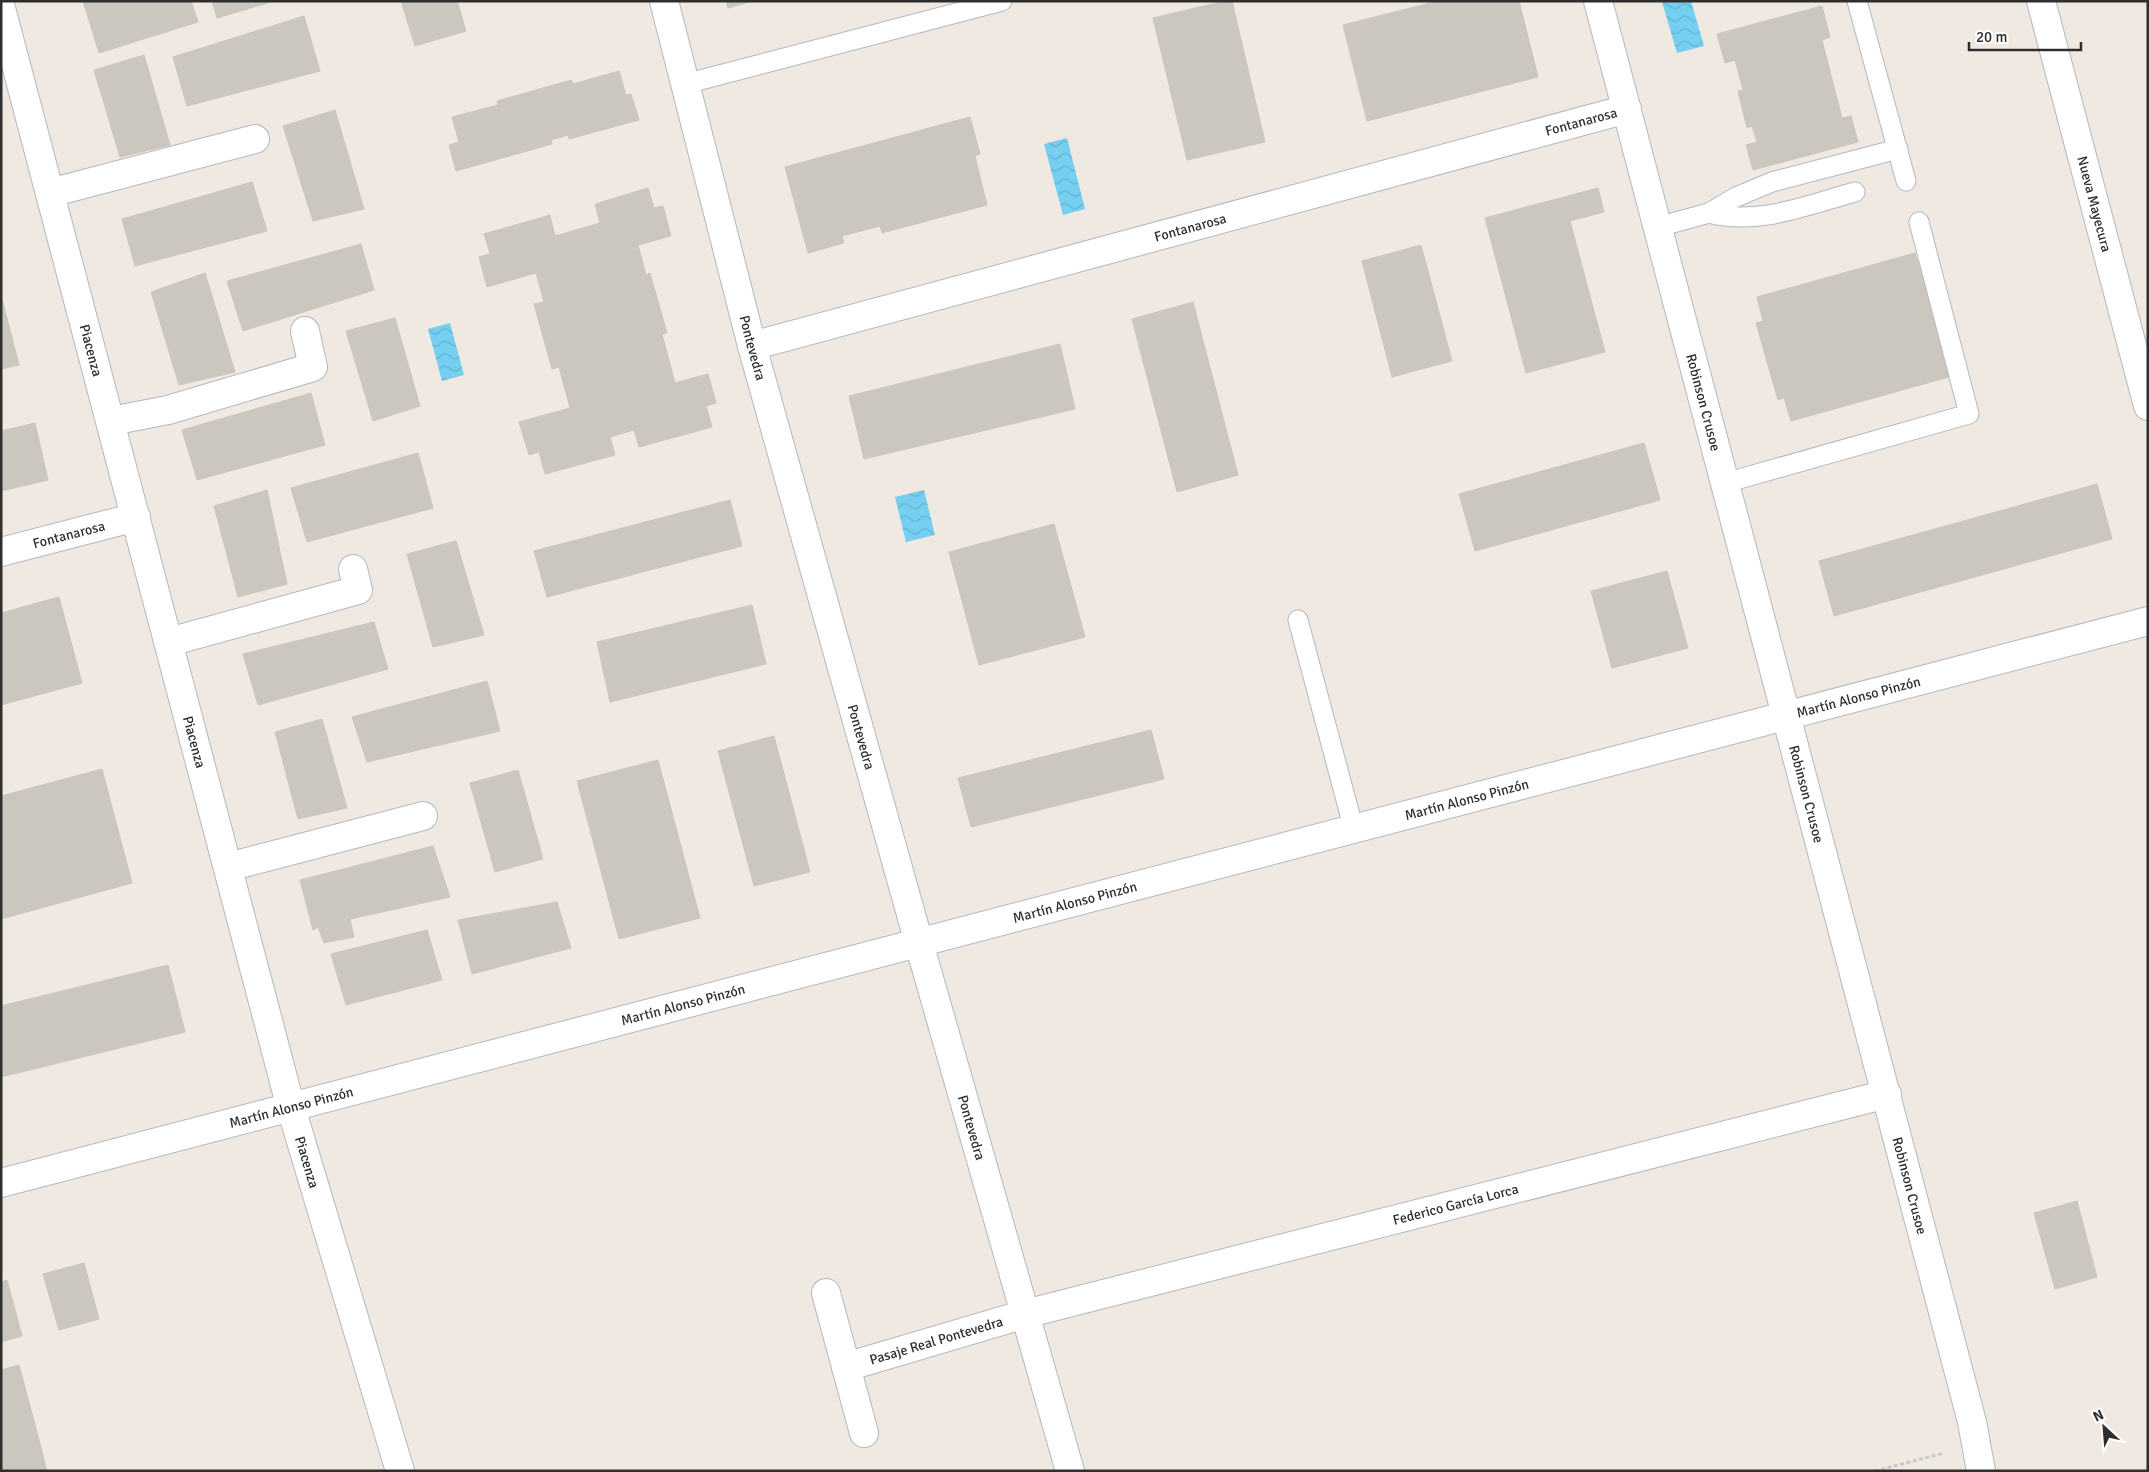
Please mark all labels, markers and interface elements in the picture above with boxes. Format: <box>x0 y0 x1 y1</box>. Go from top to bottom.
scale bar <box>1969 20 2082 52</box>
text: 20 m <box>1976 28 2007 46</box>
street label: Fontanarosa <box>1543 104 1619 139</box>
street label: Nueva Mayecura <box>2074 154 2115 254</box>
street label: Fontanarosa <box>1152 209 1228 245</box>
street label: Pontevedra <box>736 313 770 382</box>
street label: Piacenza <box>76 322 106 378</box>
street label: Robinson Crusoe <box>1683 352 1725 453</box>
street label: Fontanarosa <box>31 517 107 552</box>
street label: Martín Alonso Pinzón <box>1795 672 1922 721</box>
street label: Pontevedra <box>844 702 879 771</box>
street label: Piacenza <box>179 714 210 770</box>
street label: Robinson Crusoe <box>1786 743 1828 845</box>
street label: Martín Alonso Pinzón <box>1403 775 1531 824</box>
street label: Martín Alonso Pinzón <box>1011 878 1139 926</box>
street label: Martín Alonso Pinzón <box>619 980 747 1029</box>
street label: Martín Alonso Pinzón <box>227 1083 355 1131</box>
street label: Pontevedra <box>954 1093 989 1162</box>
street label: Piacenza <box>291 1134 323 1190</box>
street label: Robinson Crusoe <box>1889 1135 1931 1236</box>
street label: Federico García Lorca <box>1391 1180 1520 1228</box>
street label: Pasaje Real Pontevedra <box>867 1313 1005 1368</box>
north arrow <box>2079 1402 2129 1452</box>
text: N <box>2090 1406 2107 1426</box>

